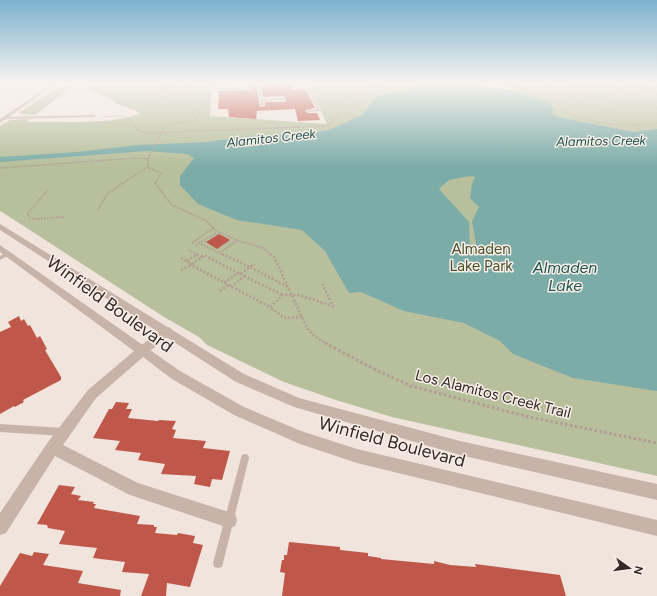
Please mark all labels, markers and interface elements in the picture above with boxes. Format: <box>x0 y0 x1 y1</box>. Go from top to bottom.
water label: Alamitos Creek <box>225 126 317 150</box>
water label: Alamitos Creek <box>555 133 647 149</box>
park label: Almaden Lake Park <box>450 240 513 275</box>
street label: Winfield Boulevard <box>42 251 178 357</box>
water label: Almaden Lake <box>532 258 597 295</box>
street label: Los Alamitos Creek Trail <box>413 366 573 422</box>
street label: Winfield Boulevard <box>316 412 468 472</box>
north arrow <box>609 548 649 588</box>
text: N <box>631 565 646 576</box>

